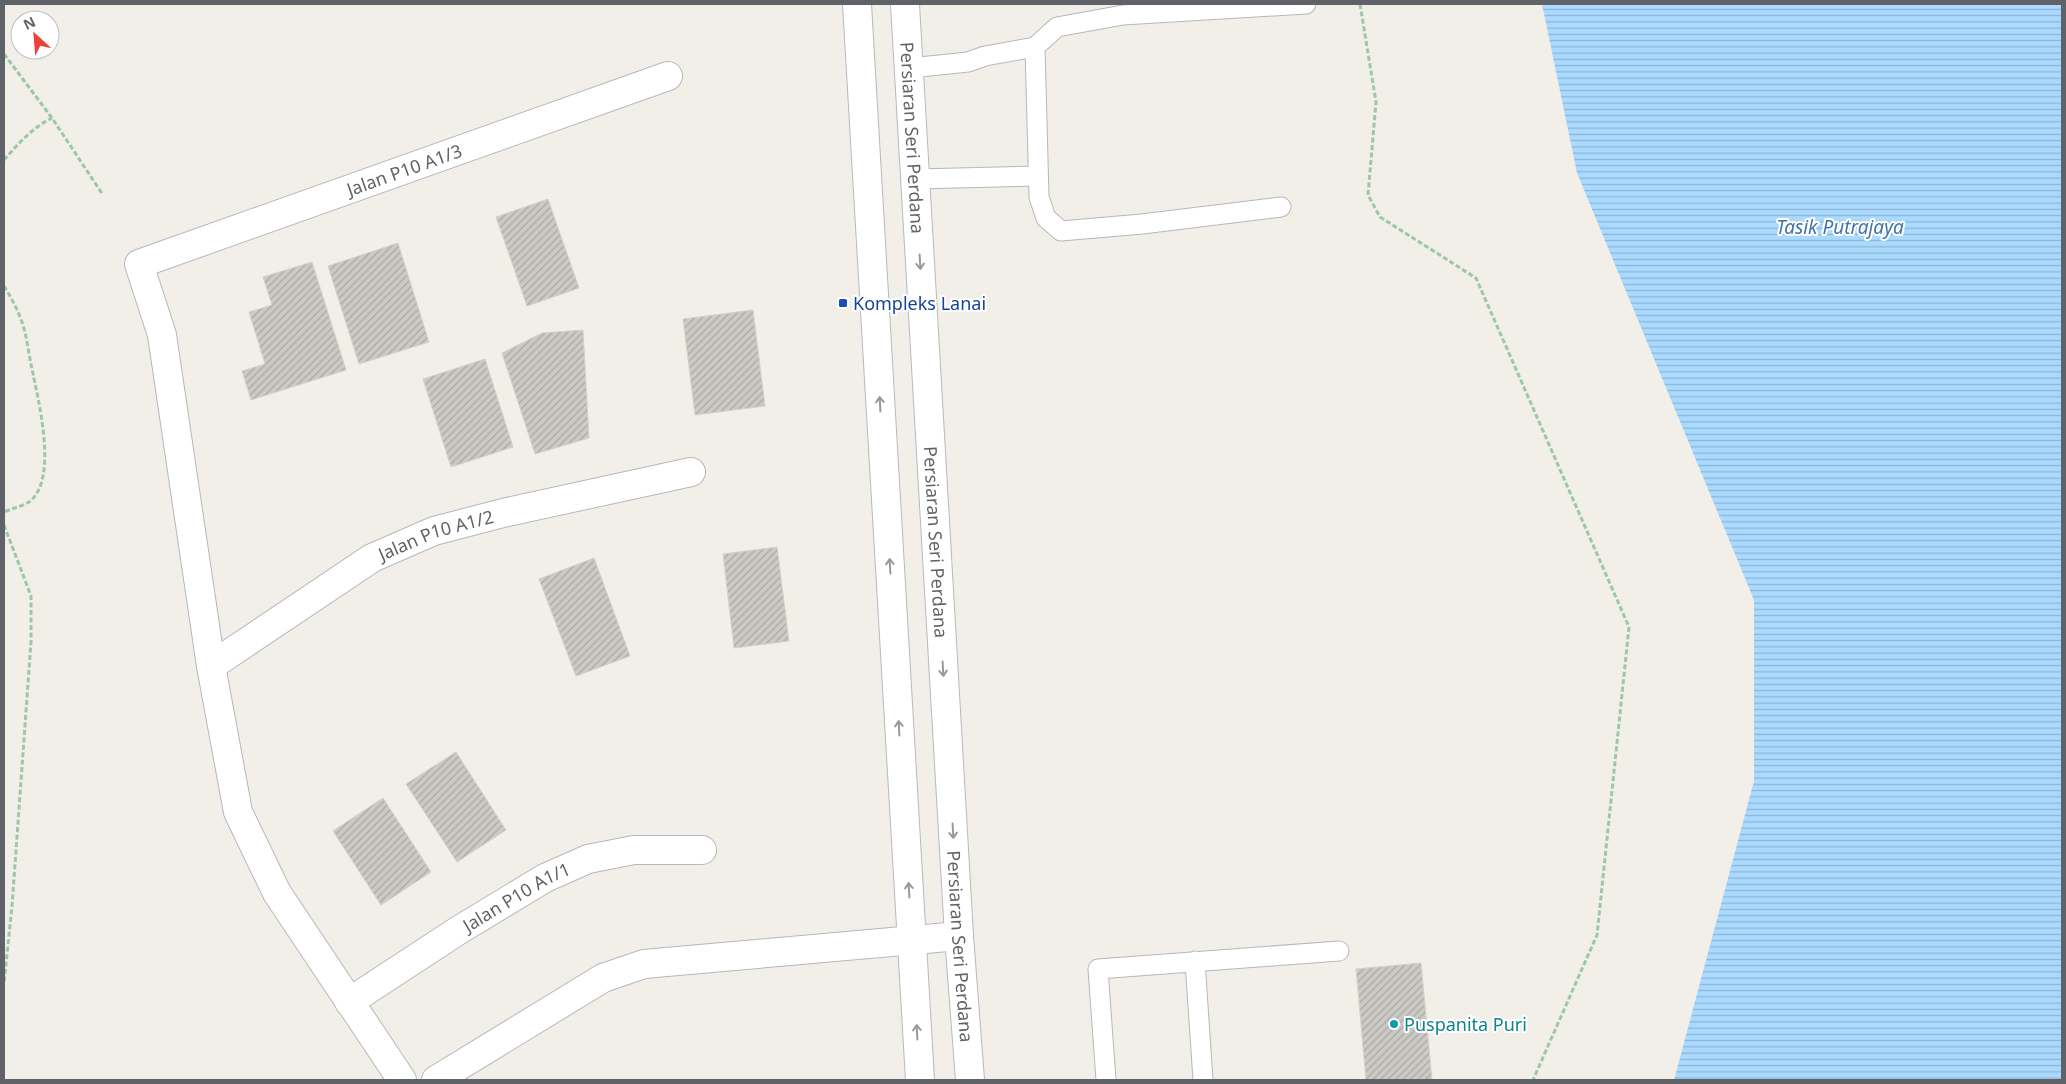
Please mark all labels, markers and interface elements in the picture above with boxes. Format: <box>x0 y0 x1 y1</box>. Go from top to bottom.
north arrow <box>10 10 60 60</box>
text: N <box>20 12 38 34</box>
street label: Persiaran Seri Perdana <box>895 41 930 234</box>
street label: Jalan P10 A1/3 <box>341 138 465 202</box>
water label: Tasik Putrajaya <box>1776 214 1904 240</box>
one-way arrow <box>916 254 925 270</box>
place label: Kompleks Lanai <box>853 291 986 315</box>
marker: Kompleks Lanai <box>837 297 849 309</box>
one-way arrow <box>876 396 885 412</box>
street label: Persiaran Seri Perdana <box>919 445 954 639</box>
street label: Jalan P10 A1/2 <box>373 504 496 567</box>
one-way arrow <box>885 558 894 574</box>
one-way arrow <box>939 661 948 677</box>
one-way arrow <box>895 720 904 736</box>
one-way arrow <box>948 823 957 839</box>
street label: Persiaran Seri Perdana <box>942 850 979 1043</box>
street label: Jalan P10 A1/1 <box>456 856 574 938</box>
one-way arrow <box>904 883 913 899</box>
place label: Puspanita Puri <box>1404 1012 1527 1036</box>
marker: Puspanita Puri <box>1388 1018 1400 1030</box>
one-way arrow <box>913 1024 922 1040</box>

